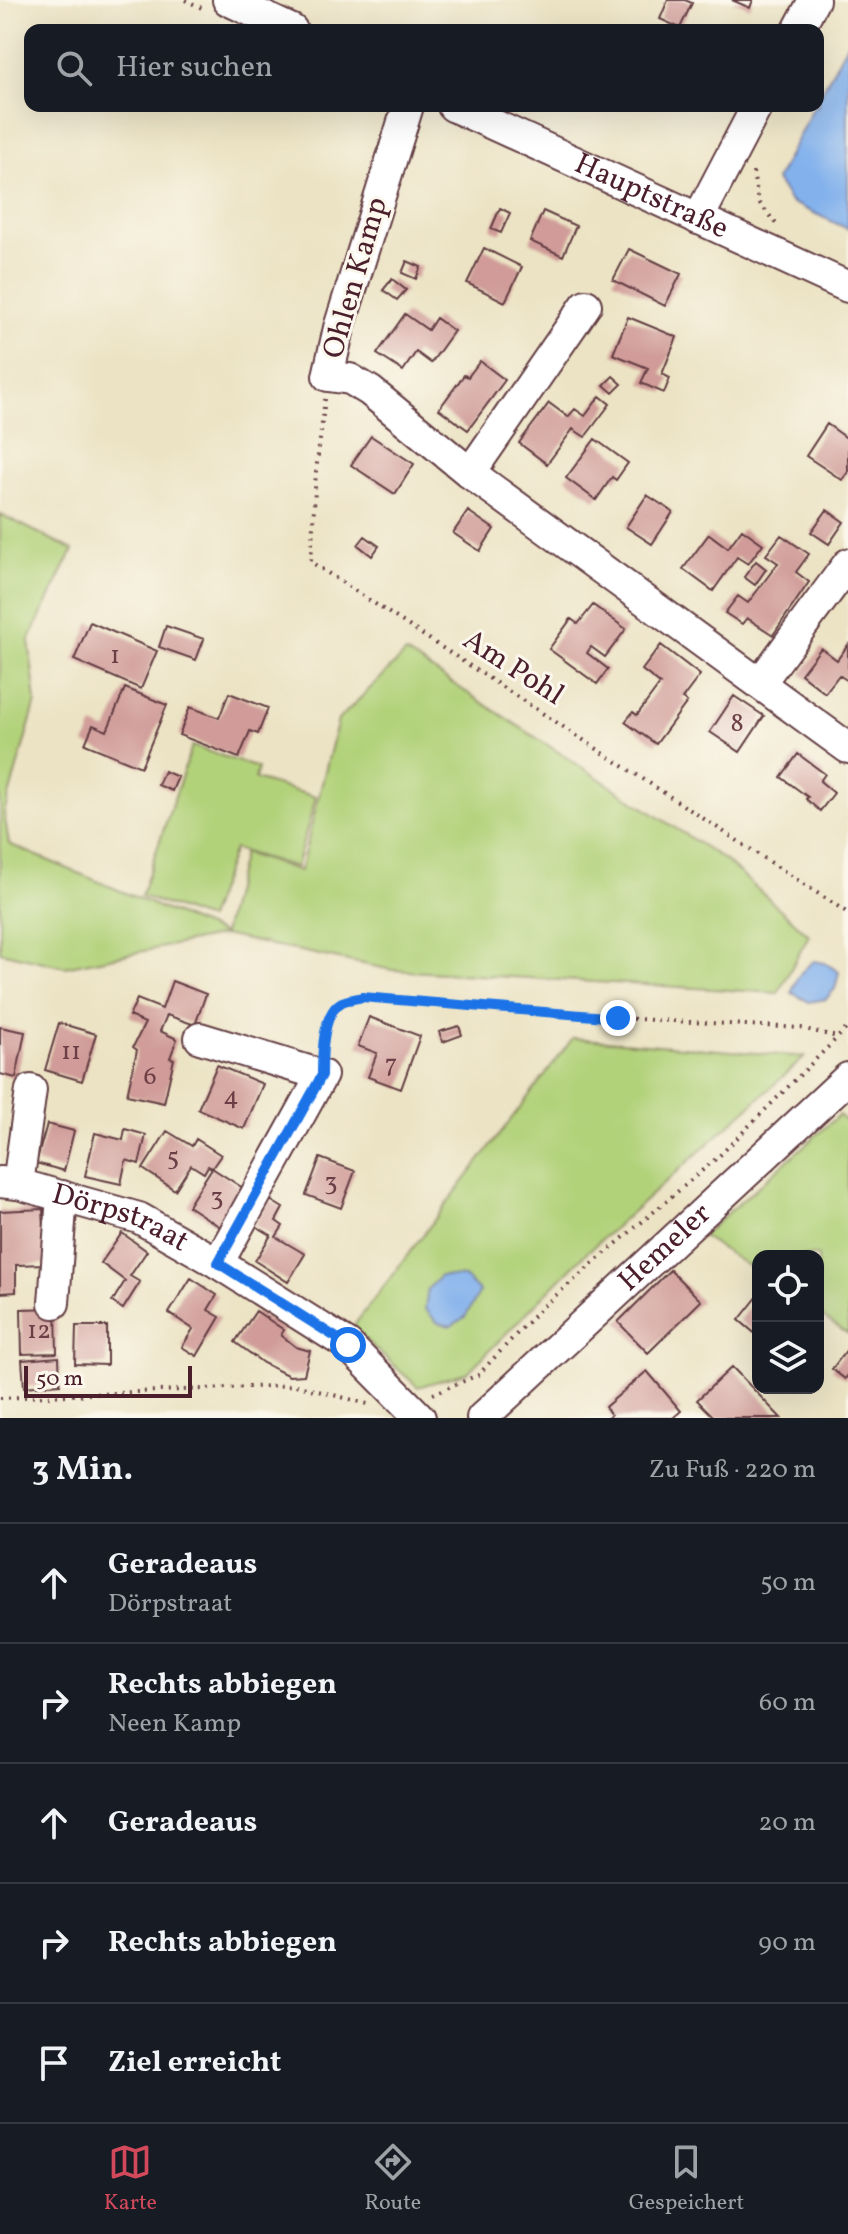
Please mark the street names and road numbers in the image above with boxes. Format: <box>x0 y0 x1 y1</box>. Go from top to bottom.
street label: Hauptstraße <box>567 143 735 250</box>
street label: Ohlen Kamp <box>313 192 399 364</box>
street label: Am Pohl <box>454 620 572 716</box>
street label: Dörpstraat <box>47 1174 196 1263</box>
street label: Hemeler <box>609 1194 721 1302</box>

